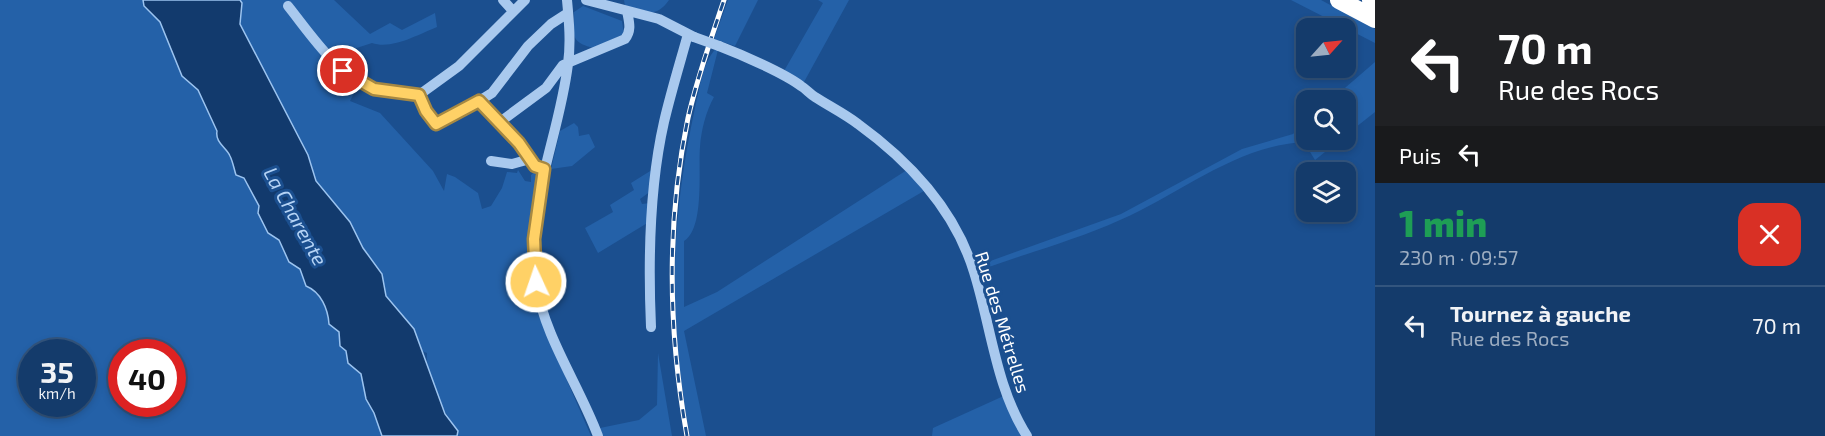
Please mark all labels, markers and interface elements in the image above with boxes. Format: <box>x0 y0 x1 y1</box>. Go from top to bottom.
north arrow <box>1296 18 1356 78</box>
map controls <box>1296 18 1356 222</box>
text: 70 m <box>1498 22 1593 72</box>
icon: left <box>1399 24 1477 102</box>
pin <box>317 45 368 96</box>
icon: arrive <box>326 54 359 87</box>
text: Rue des Rocs <box>1498 73 1659 105</box>
button: search <box>1296 90 1356 150</box>
icon: left <box>1453 138 1486 171</box>
text: Puis <box>1399 142 1441 168</box>
button: layers <box>1296 162 1356 222</box>
water label: La Charente <box>259 163 333 270</box>
text: 1 min <box>1399 201 1487 244</box>
button: close <box>1738 203 1801 266</box>
text: 230 m · 09:57 <box>1399 245 1518 269</box>
street label: Rue des Métrelles <box>971 249 1035 395</box>
position arrow <box>504 250 568 314</box>
text: Tournez à gauche <box>1450 300 1631 326</box>
icon: left <box>1399 309 1432 342</box>
text: 70 m <box>1752 312 1801 338</box>
text: Rue des Rocs <box>1450 326 1569 350</box>
speed limit sign: 40 <box>108 339 186 417</box>
text: 35 <box>40 353 74 389</box>
text: km/h <box>38 384 76 402</box>

